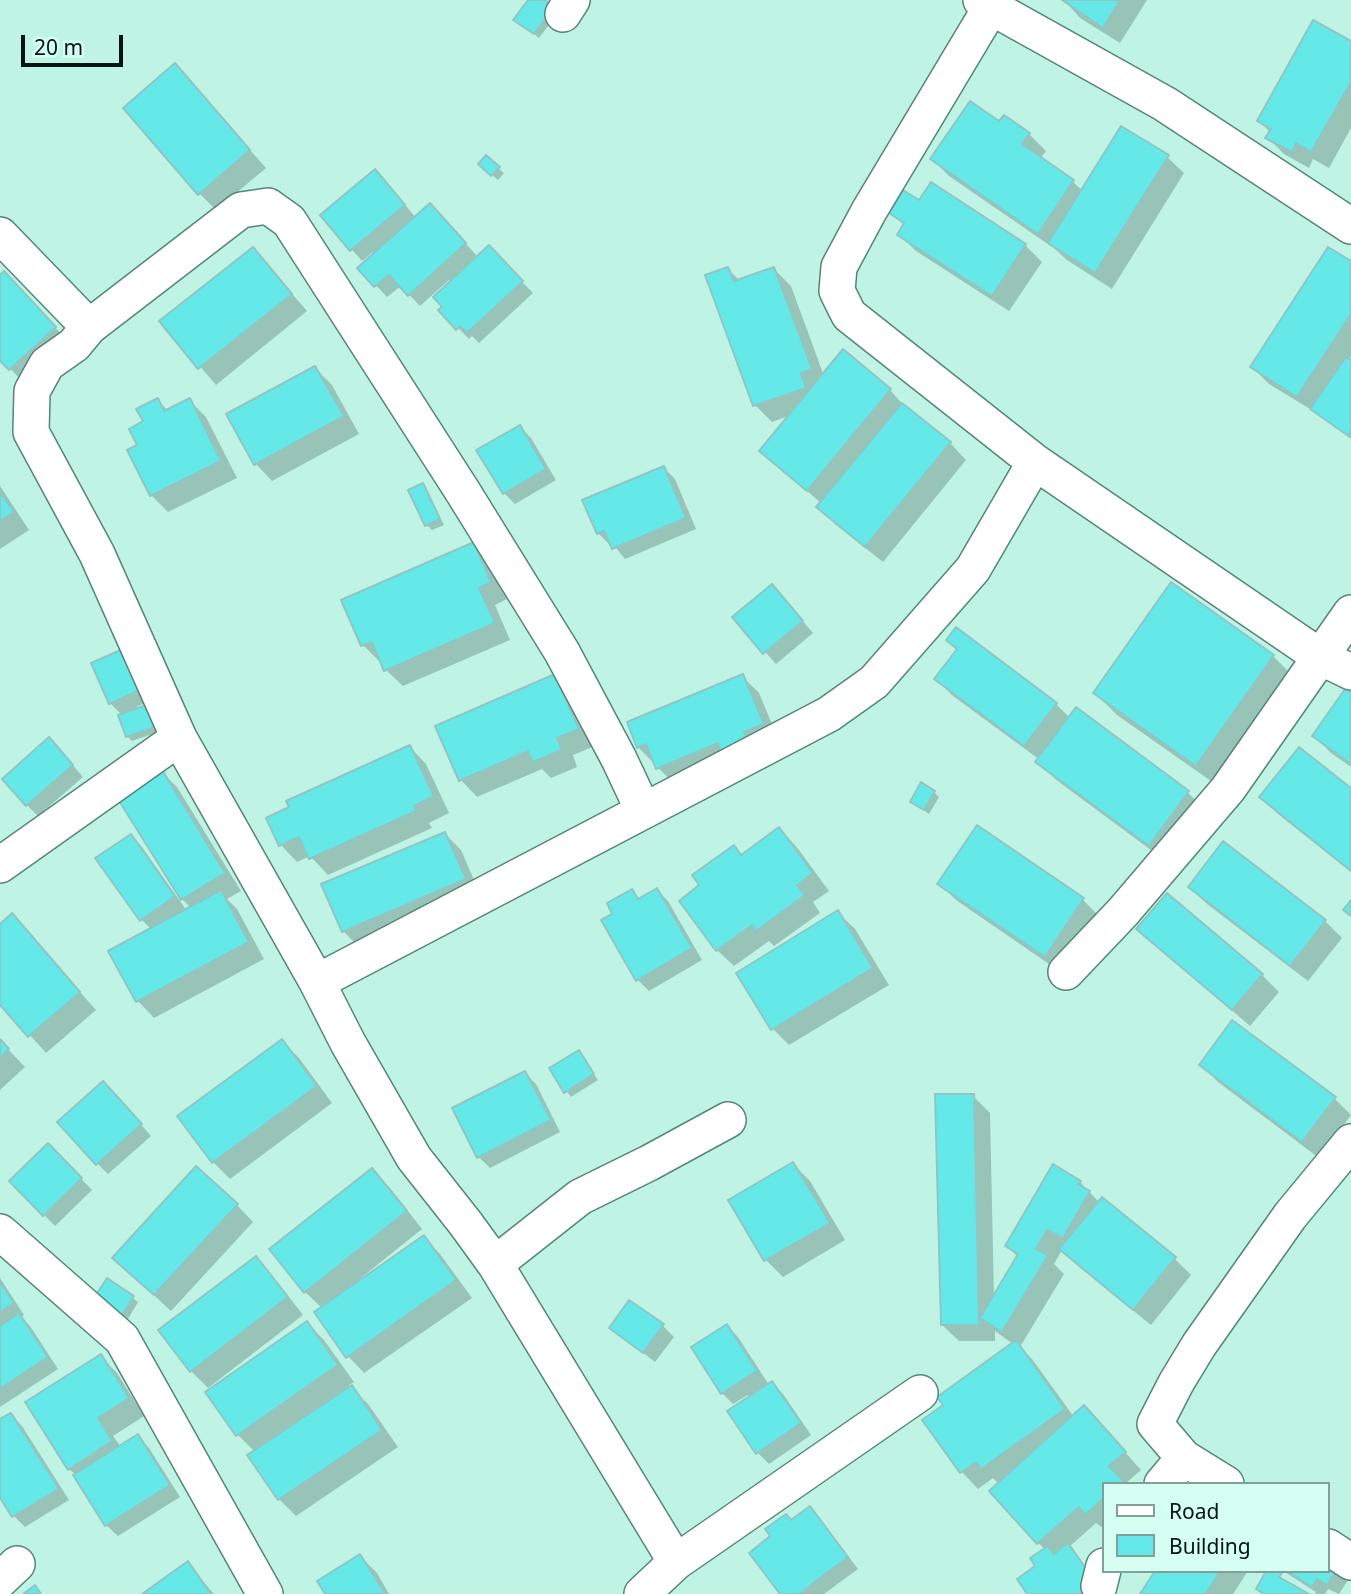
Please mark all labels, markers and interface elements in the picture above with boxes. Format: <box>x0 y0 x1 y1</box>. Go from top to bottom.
scale bar <box>24 21 126 65</box>
text: 20 m <box>34 33 83 61</box>
legend <box>1102 1482 1330 1573</box>
text: Road <box>1169 1497 1219 1525</box>
text: Building <box>1169 1532 1251 1560</box>

